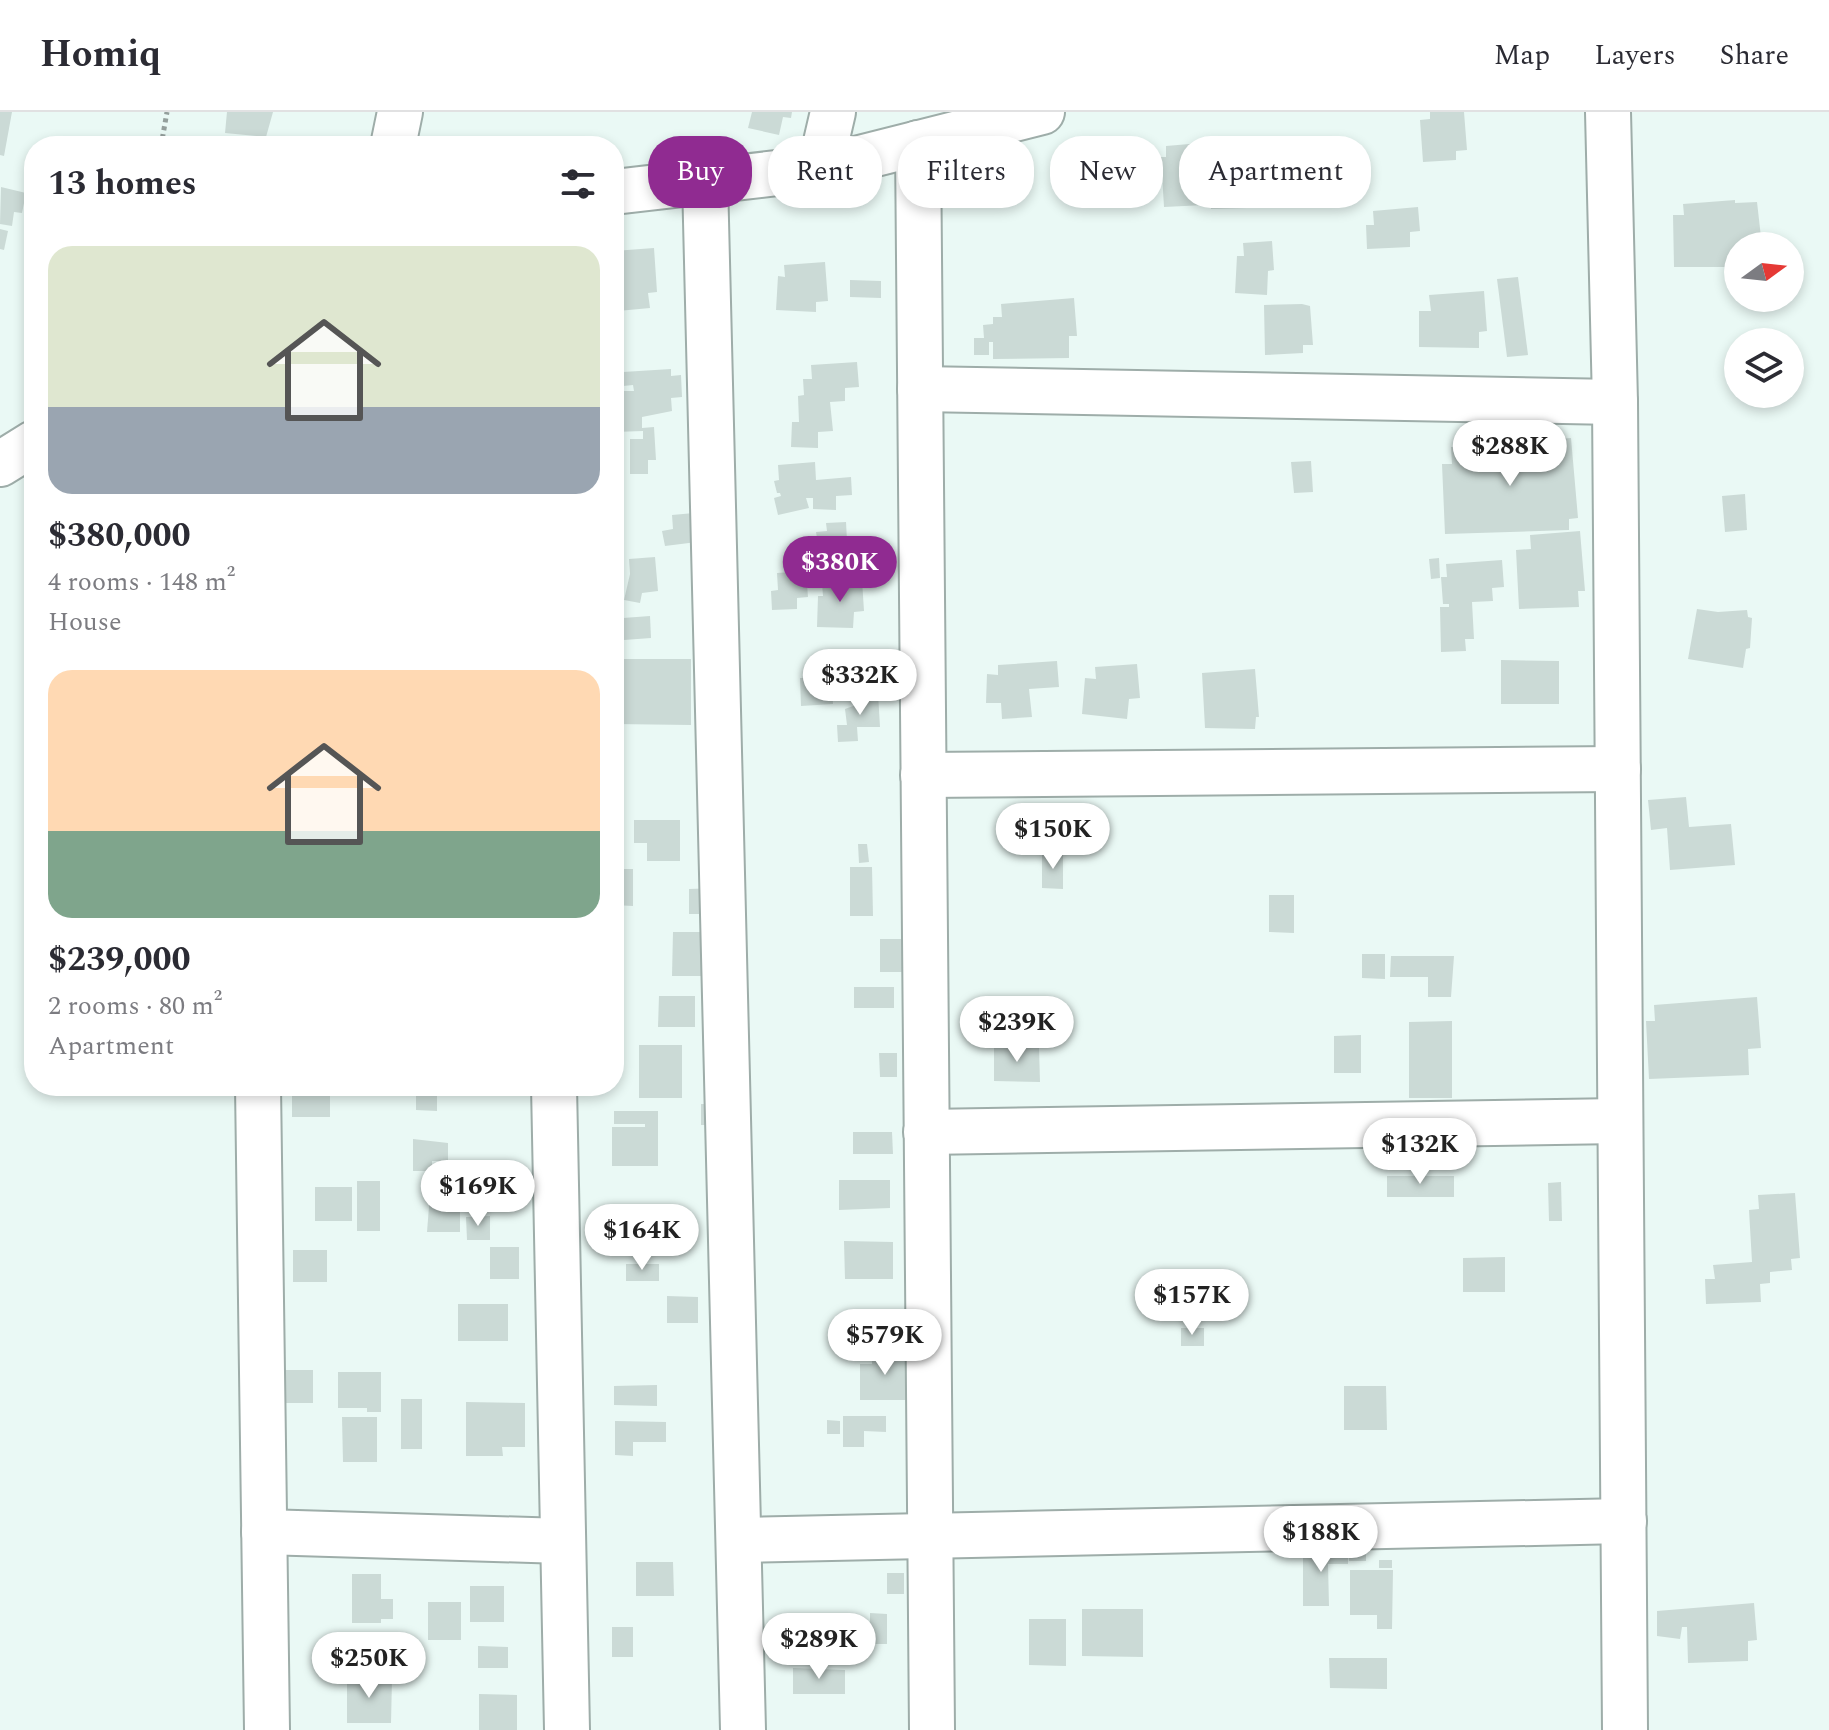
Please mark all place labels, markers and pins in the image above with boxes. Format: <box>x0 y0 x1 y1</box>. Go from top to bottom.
pin: $288K <box>1454 420 1566 488</box>
pin: $380K <box>784 536 896 604</box>
pin: $332K <box>804 649 916 717</box>
pin: $150K <box>997 803 1109 871</box>
pin: $239K <box>961 996 1073 1064</box>
pin: $132K <box>1364 1118 1476 1186</box>
pin: $169K <box>422 1160 534 1228</box>
pin: $164K <box>586 1204 698 1272</box>
pin: $157K <box>1136 1269 1248 1337</box>
pin: $579K <box>829 1309 941 1377</box>
pin: $188K <box>1265 1506 1377 1574</box>
pin: $289K <box>763 1613 875 1681</box>
pin: $250K <box>313 1632 425 1700</box>

